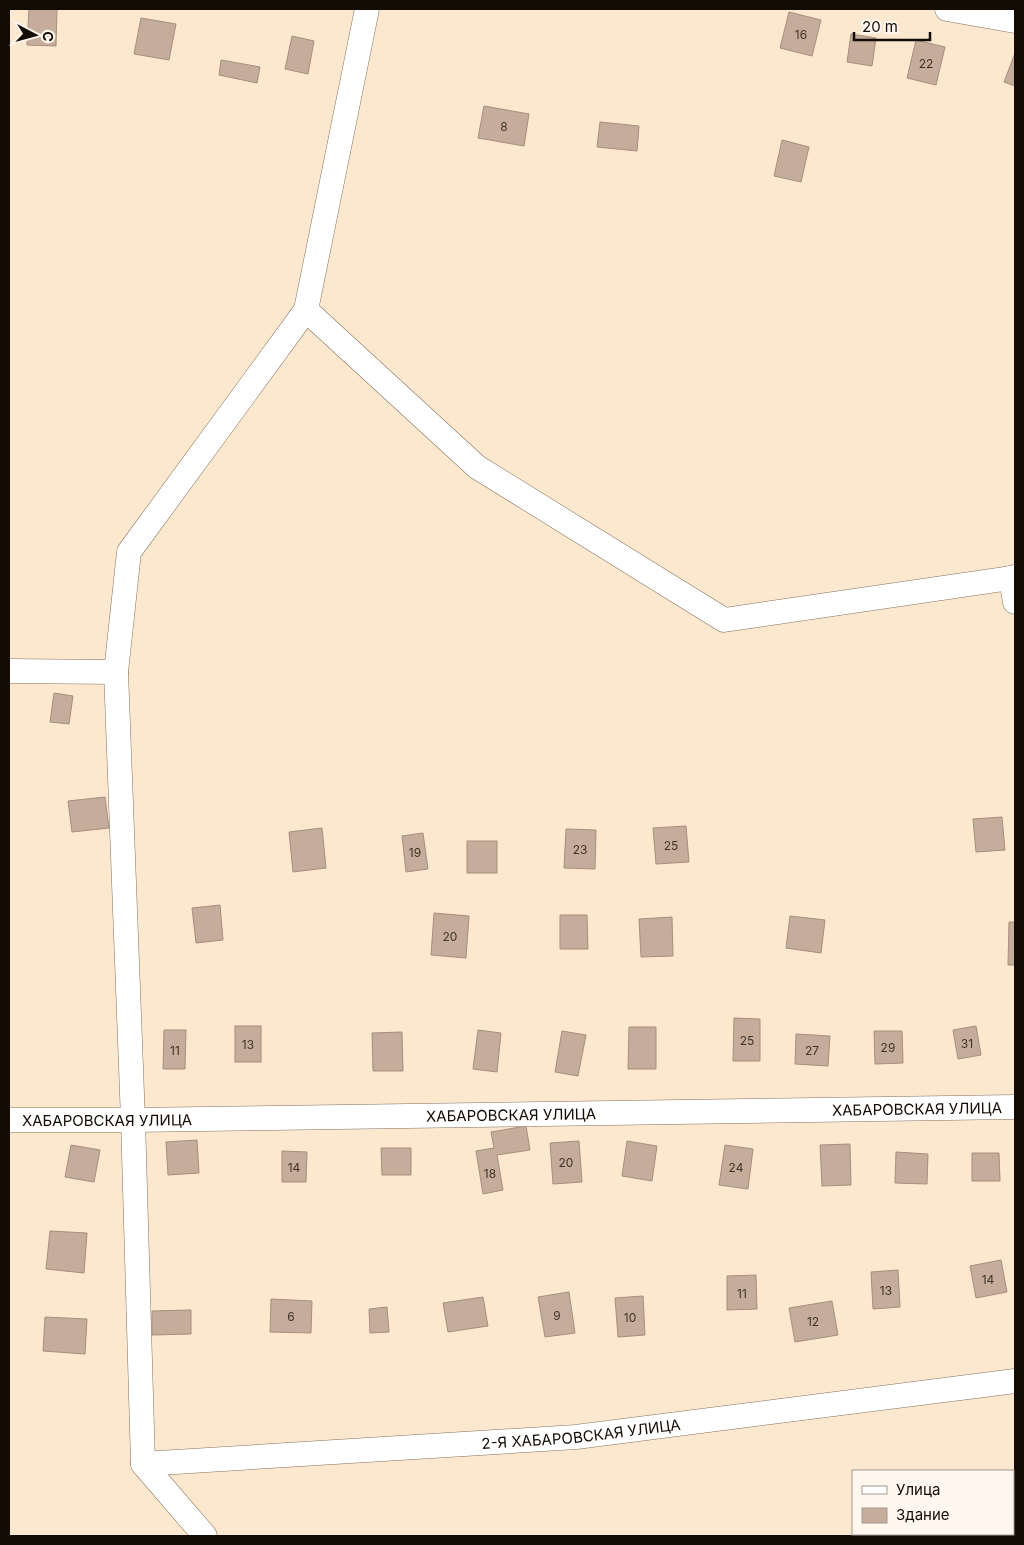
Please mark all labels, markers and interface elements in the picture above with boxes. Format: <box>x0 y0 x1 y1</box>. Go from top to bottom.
north arrow <box>10 10 60 60</box>
scale bar <box>854 10 930 42</box>
text: 20 m <box>862 17 898 36</box>
house number: 16 <box>795 27 807 42</box>
text: С <box>39 30 57 42</box>
house number: 22 <box>919 56 933 71</box>
house number: 8 <box>500 119 508 134</box>
house number: 25 <box>664 838 678 853</box>
house number: 23 <box>573 842 587 857</box>
house number: 19 <box>409 845 421 860</box>
house number: 20 <box>443 929 457 944</box>
house number: 25 <box>740 1033 754 1048</box>
house number: 31 <box>961 1036 973 1051</box>
house number: 13 <box>242 1037 254 1052</box>
house number: 29 <box>881 1040 895 1055</box>
house number: 11 <box>170 1043 180 1058</box>
house number: 27 <box>805 1043 819 1058</box>
street label: ХАБАРОВСКАЯ УЛИЦА <box>832 1098 1002 1119</box>
street label: ХАБАРОВСКАЯ УЛИЦА <box>426 1104 596 1125</box>
street label: ХАБАРОВСКАЯ УЛИЦА <box>22 1110 192 1130</box>
house number: 20 <box>559 1155 573 1170</box>
house number: 14 <box>288 1160 301 1175</box>
house number: 24 <box>729 1160 744 1175</box>
house number: 18 <box>484 1166 496 1181</box>
house number: 14 <box>982 1272 995 1287</box>
house number: 13 <box>880 1283 892 1298</box>
house number: 11 <box>737 1286 747 1301</box>
house number: 9 <box>553 1308 561 1323</box>
house number: 6 <box>287 1309 295 1324</box>
house number: 10 <box>624 1310 636 1325</box>
house number: 12 <box>807 1314 819 1329</box>
street label: 2-Я ХАБАРОВСКАЯ УЛИЦА <box>481 1414 681 1452</box>
legend <box>852 1470 1014 1535</box>
text: Улица <box>896 1480 940 1499</box>
text: Здание <box>896 1505 950 1524</box>

